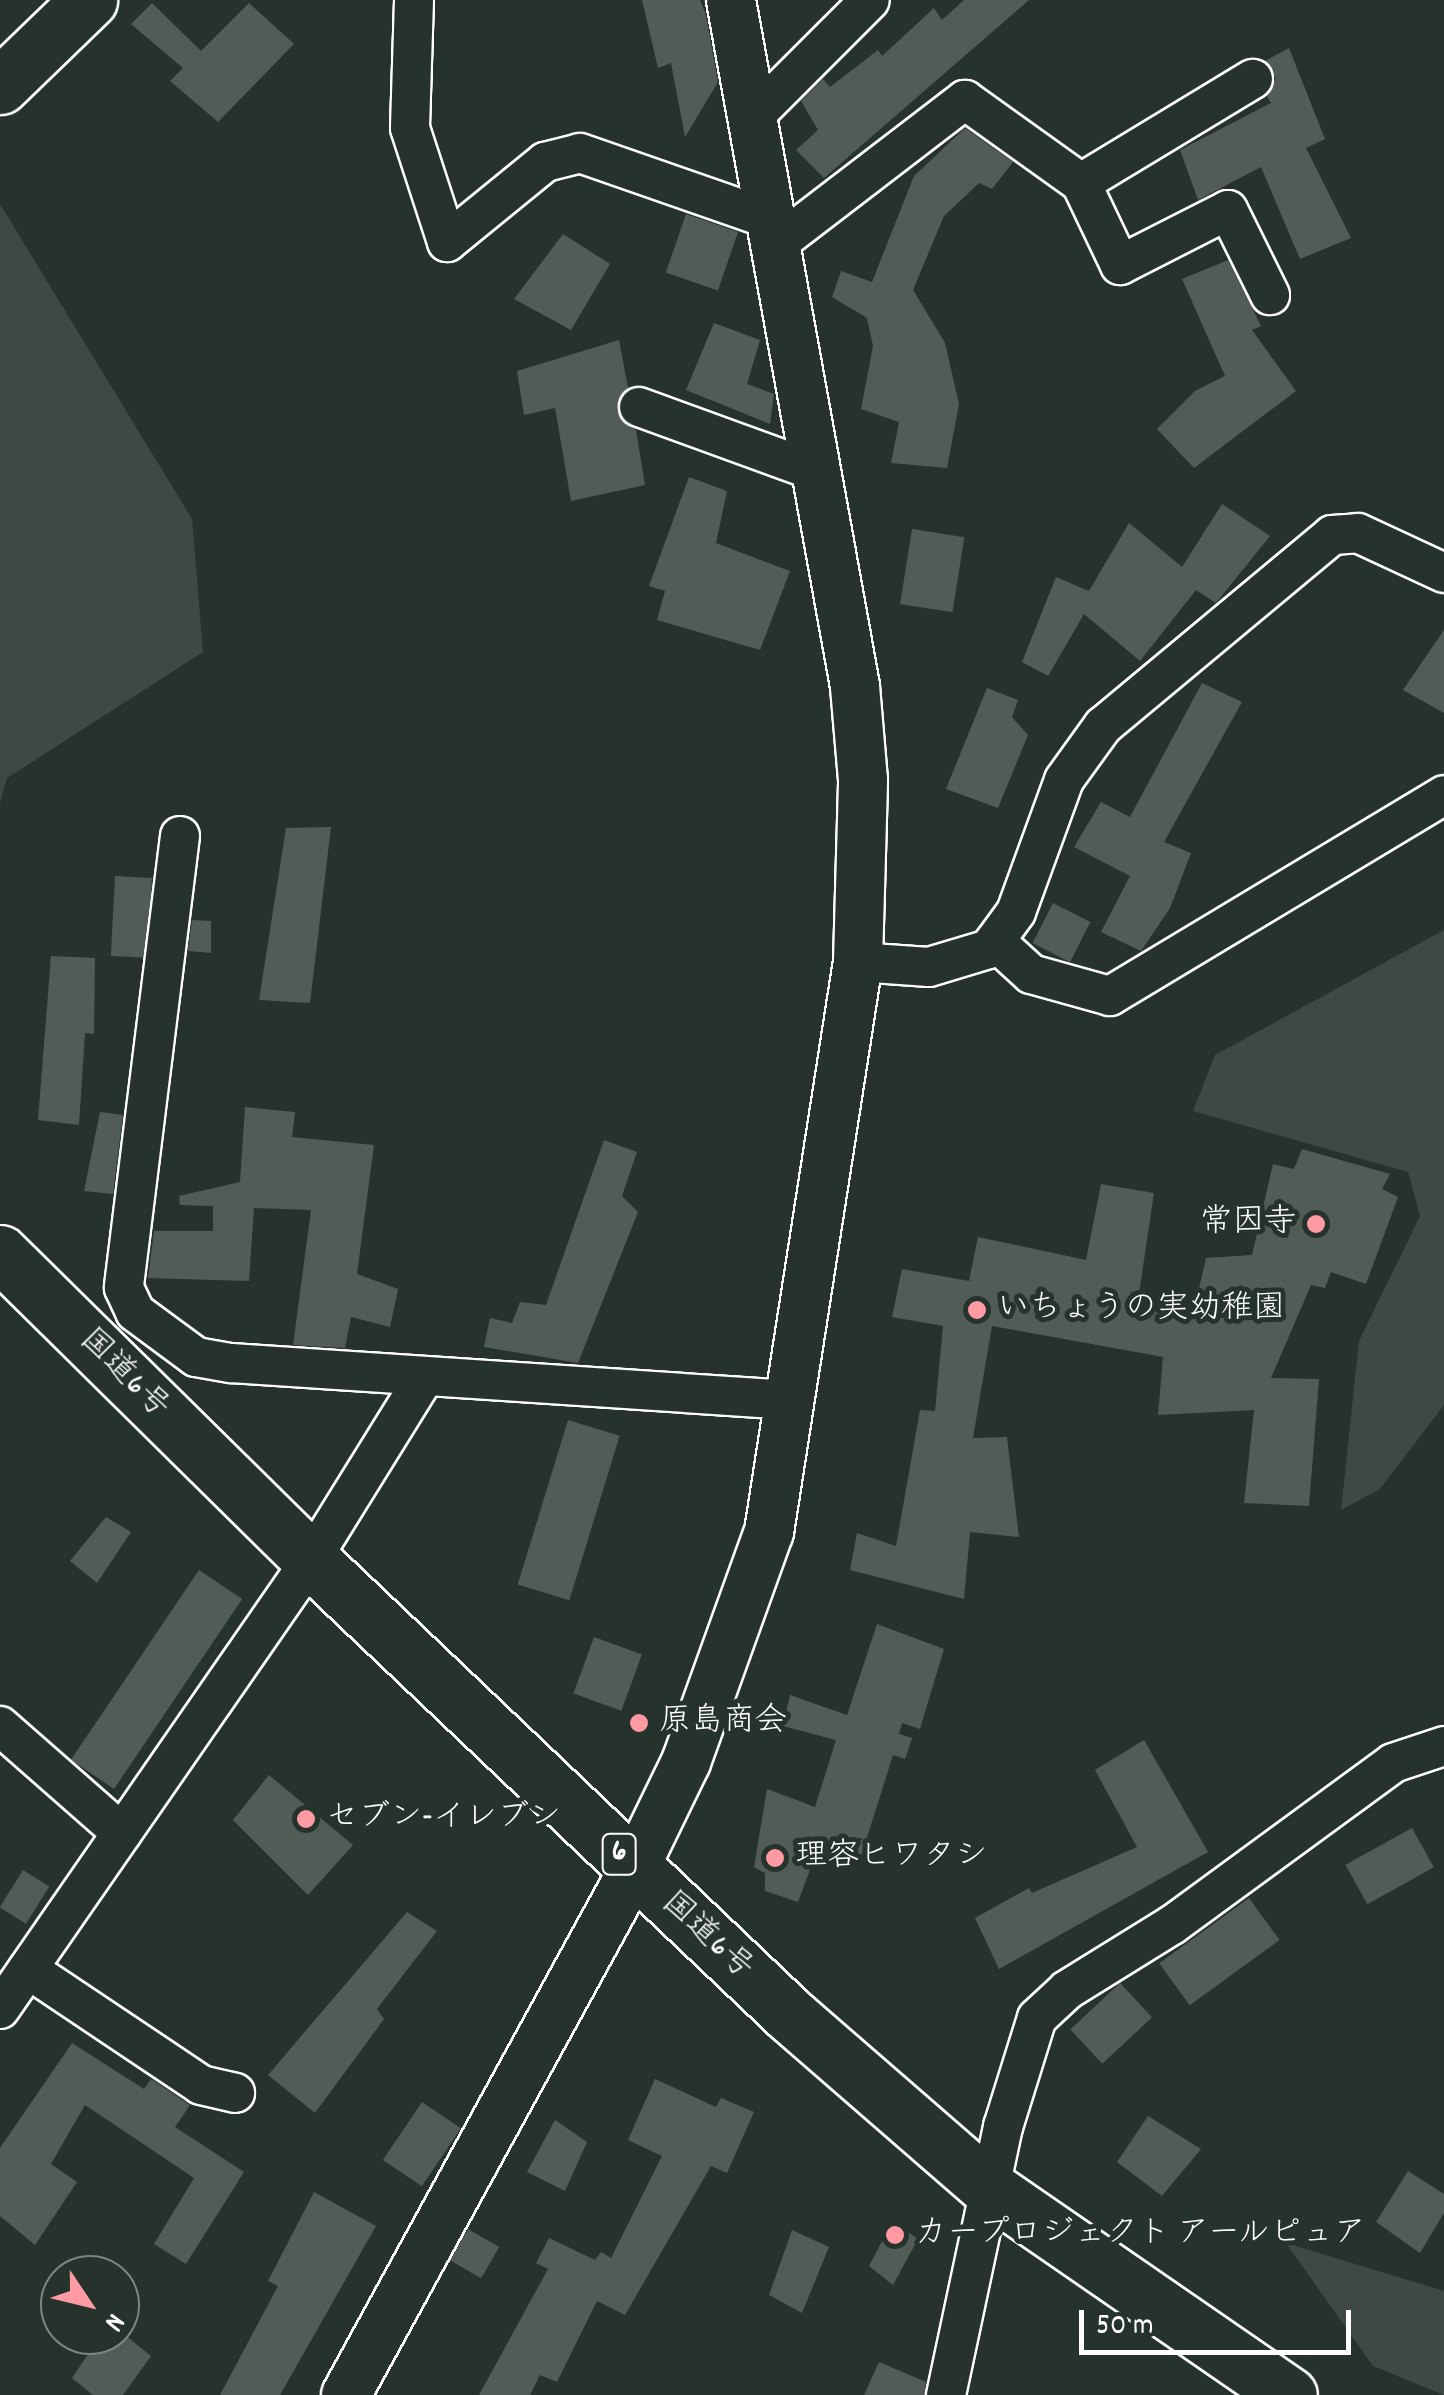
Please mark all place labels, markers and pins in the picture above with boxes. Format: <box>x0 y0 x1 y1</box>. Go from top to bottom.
place label: 常因寺 <box>1200 1205 1296 1243</box>
marker: 常因寺 <box>1305 1213 1327 1235</box>
place label: いちょうの実幼稚園 <box>997 1291 1285 1329</box>
marker: いちょうの実幼稚園 <box>966 1299 988 1321</box>
place label: 原島商会 <box>659 1704 787 1742</box>
marker: 原島商会 <box>628 1712 650 1734</box>
place label: セブン-イレブン <box>326 1800 561 1838</box>
marker: セブン-イレブン <box>295 1808 317 1830</box>
place label: 理容ヒワタシ <box>795 1839 987 1877</box>
marker: 理容ヒワタシ <box>764 1847 786 1869</box>
place label: カープロジェクト アールピュア <box>915 2216 1369 2254</box>
marker: カープロジェクト アールピュア <box>884 2224 906 2246</box>

